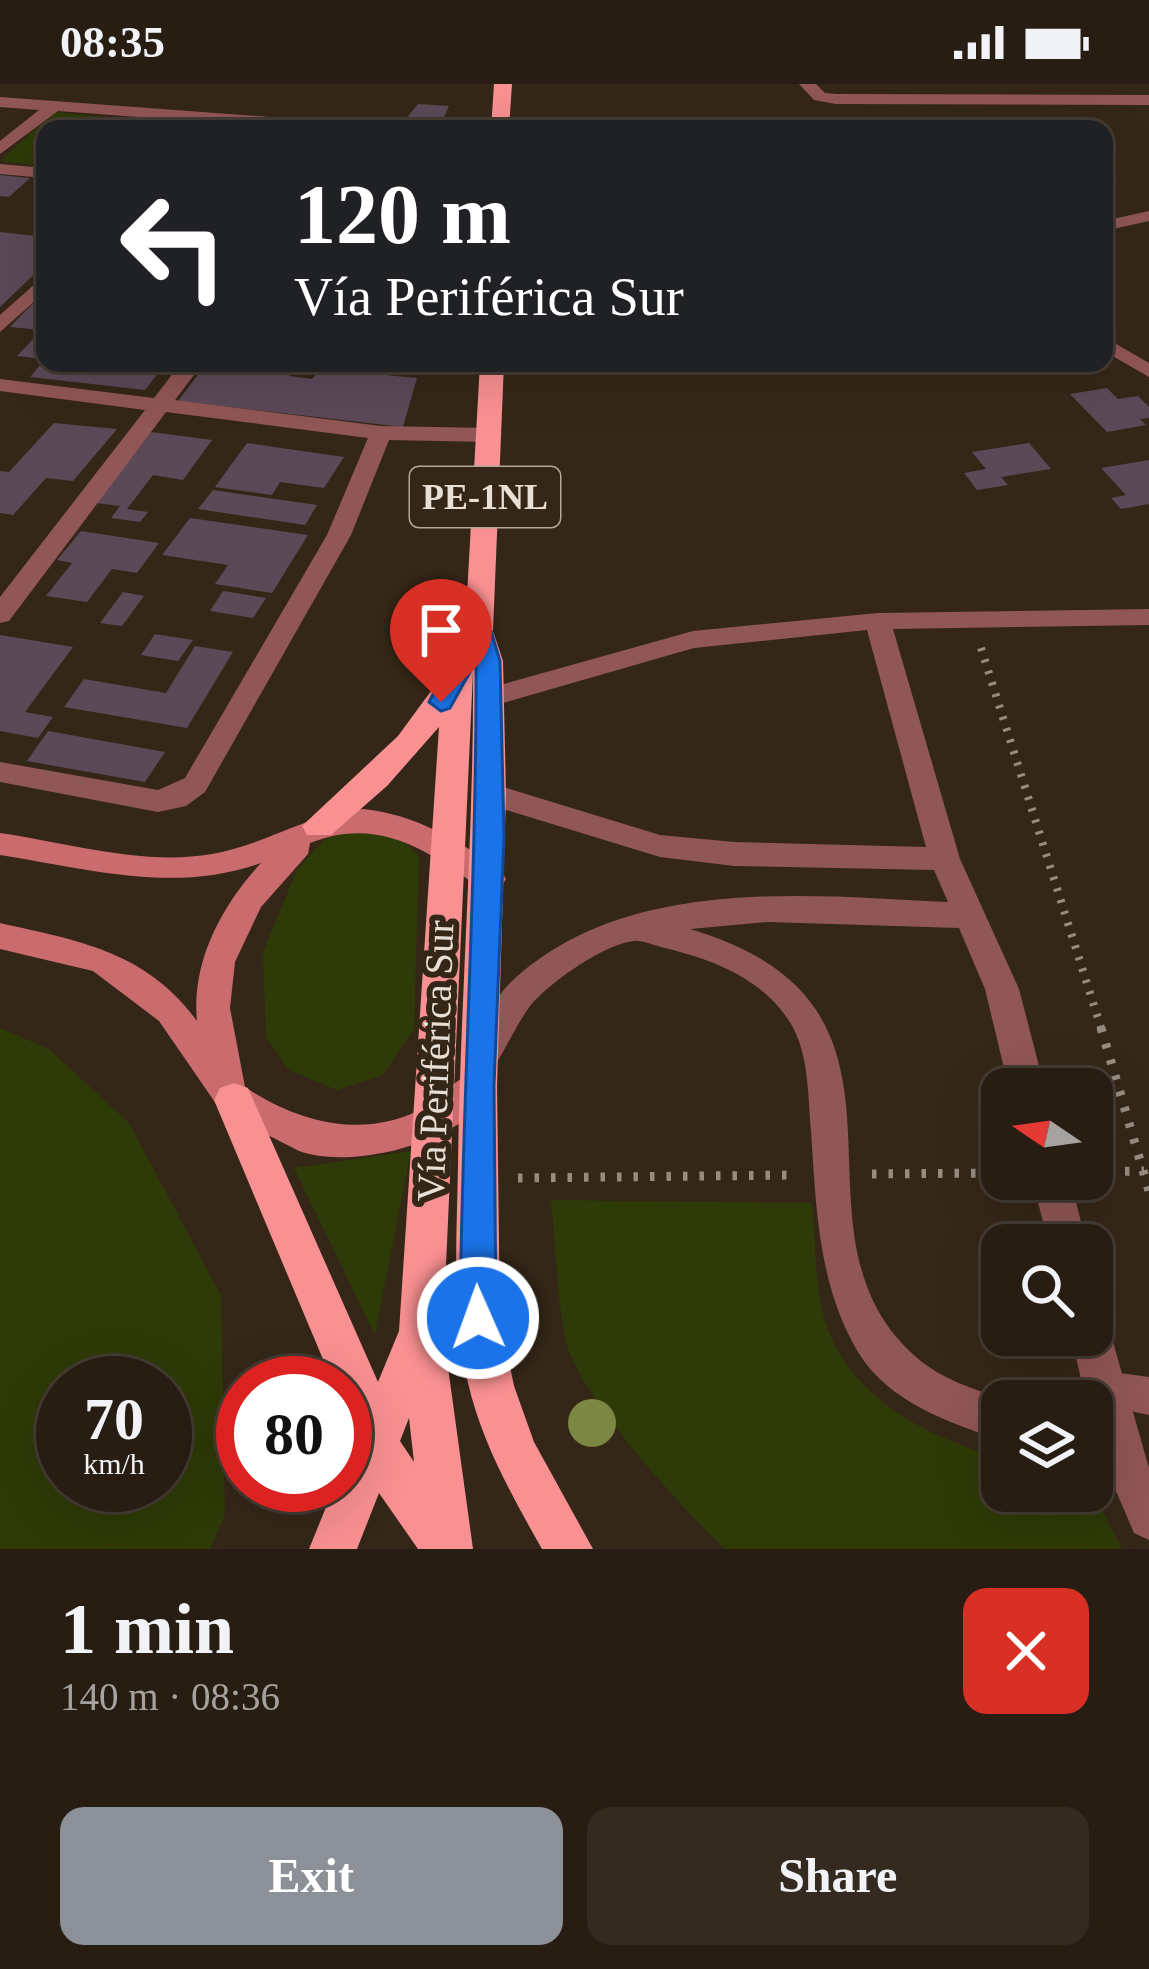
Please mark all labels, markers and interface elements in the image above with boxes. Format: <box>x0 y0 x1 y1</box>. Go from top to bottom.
text: 08:35 <box>60 17 165 67</box>
icon: left <box>96 168 252 324</box>
text: 120 m <box>294 168 511 261</box>
text: Vía Periférica Sur <box>294 267 684 327</box>
road number: PE-1NL <box>410 467 560 527</box>
pin <box>390 579 492 702</box>
icon: arrive <box>408 597 474 663</box>
street label: Vía Periférica Sur <box>409 920 461 1202</box>
north arrow <box>981 1068 1113 1200</box>
map controls <box>981 1068 1113 1512</box>
button: search <box>981 1224 1113 1356</box>
position arrow <box>415 1255 541 1381</box>
speed limit sign: 80 <box>216 1356 372 1512</box>
button: layers <box>981 1380 1113 1512</box>
text: 70 <box>84 1386 144 1452</box>
text: km/h <box>83 1447 145 1480</box>
button: close <box>963 1588 1089 1714</box>
text: 1 min <box>60 1589 234 1669</box>
text: 140 m · 08:36 <box>60 1675 280 1718</box>
button: Exit <box>60 1807 563 1945</box>
button: Share <box>587 1807 1089 1945</box>

